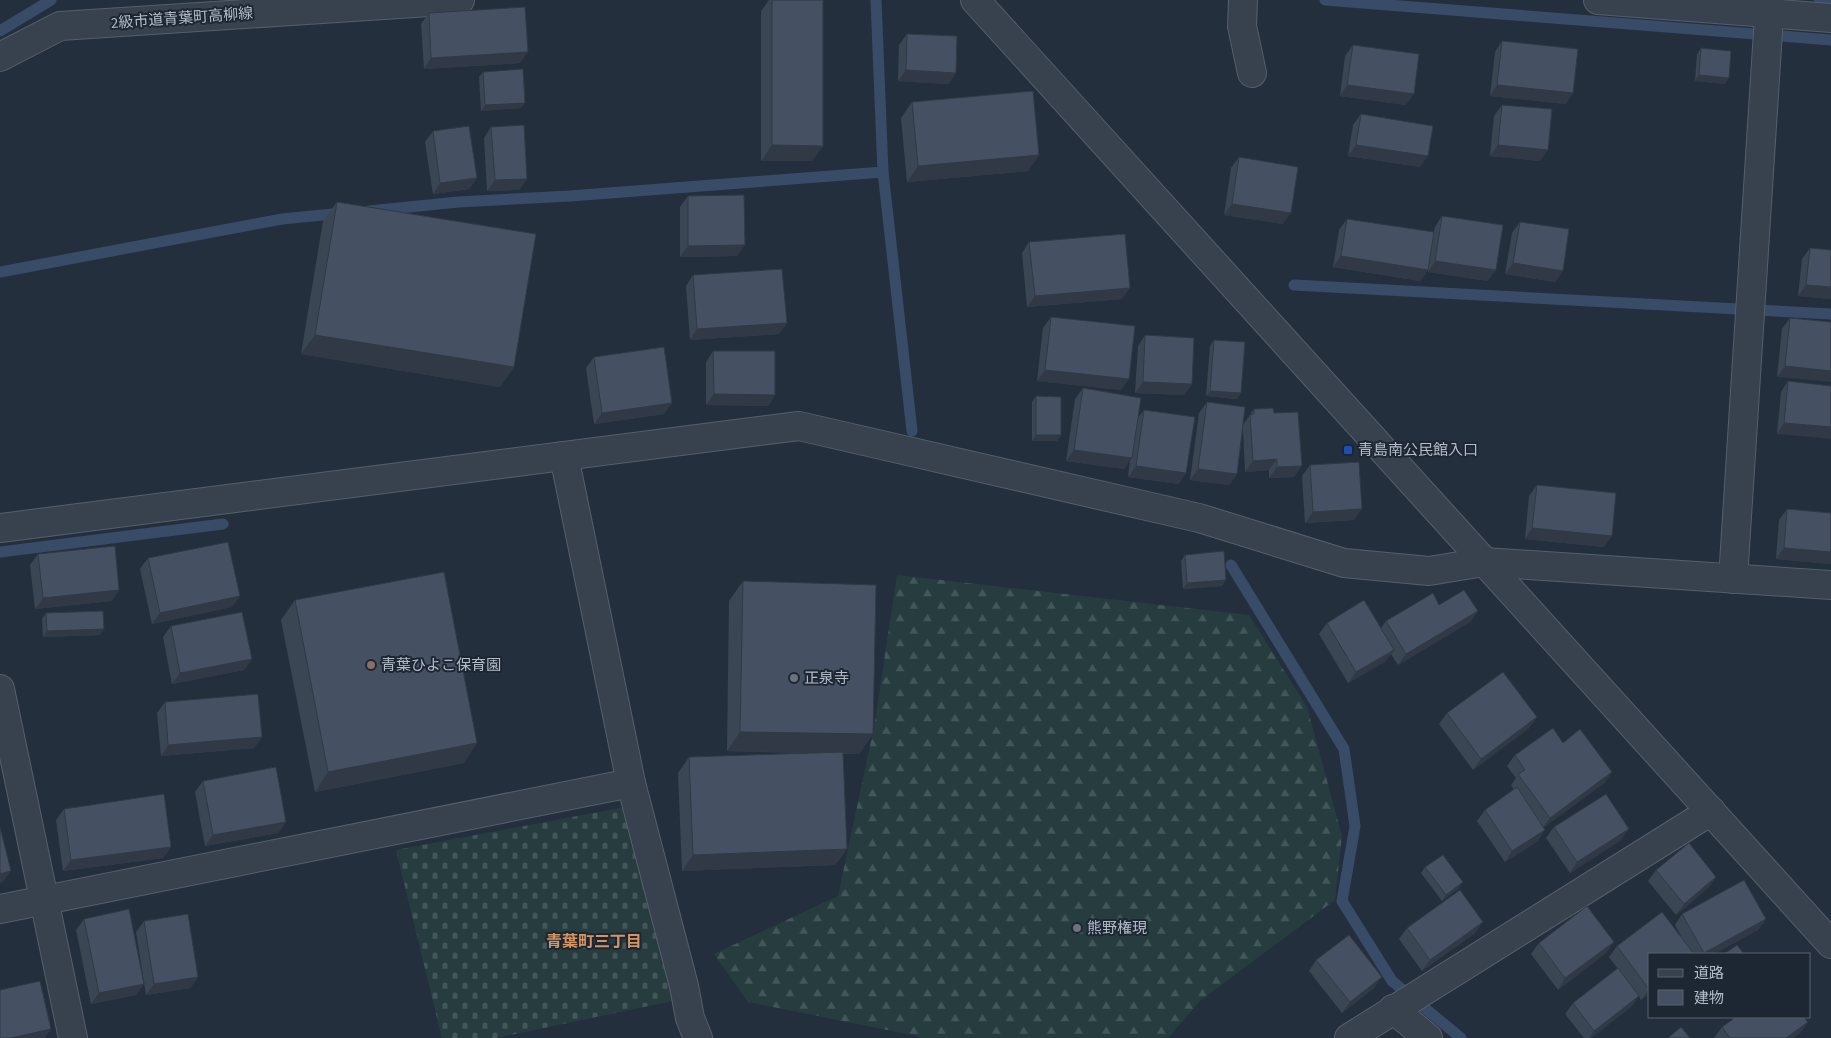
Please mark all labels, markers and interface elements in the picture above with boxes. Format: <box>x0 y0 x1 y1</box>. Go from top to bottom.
street label: 2級市道青葉町高柳線 <box>110 3 254 34</box>
place label: 青島南公民館入口 <box>1358 440 1478 461</box>
marker: 青島南公民館入口 <box>1342 444 1354 456</box>
place label: 青葉ひよこ保育園 <box>381 655 501 676</box>
marker: 青葉ひよこ保育園 <box>365 659 377 671</box>
place label: 正泉寺 <box>804 668 849 689</box>
marker: 正泉寺 <box>788 672 800 684</box>
place label: 熊野権現 <box>1087 918 1147 939</box>
marker: 熊野権現 <box>1071 922 1083 934</box>
district label: 青葉町三丁目 <box>546 931 642 953</box>
legend <box>1648 953 1811 1018</box>
text: 道路 <box>1694 963 1724 984</box>
text: 建物 <box>1694 988 1724 1009</box>

